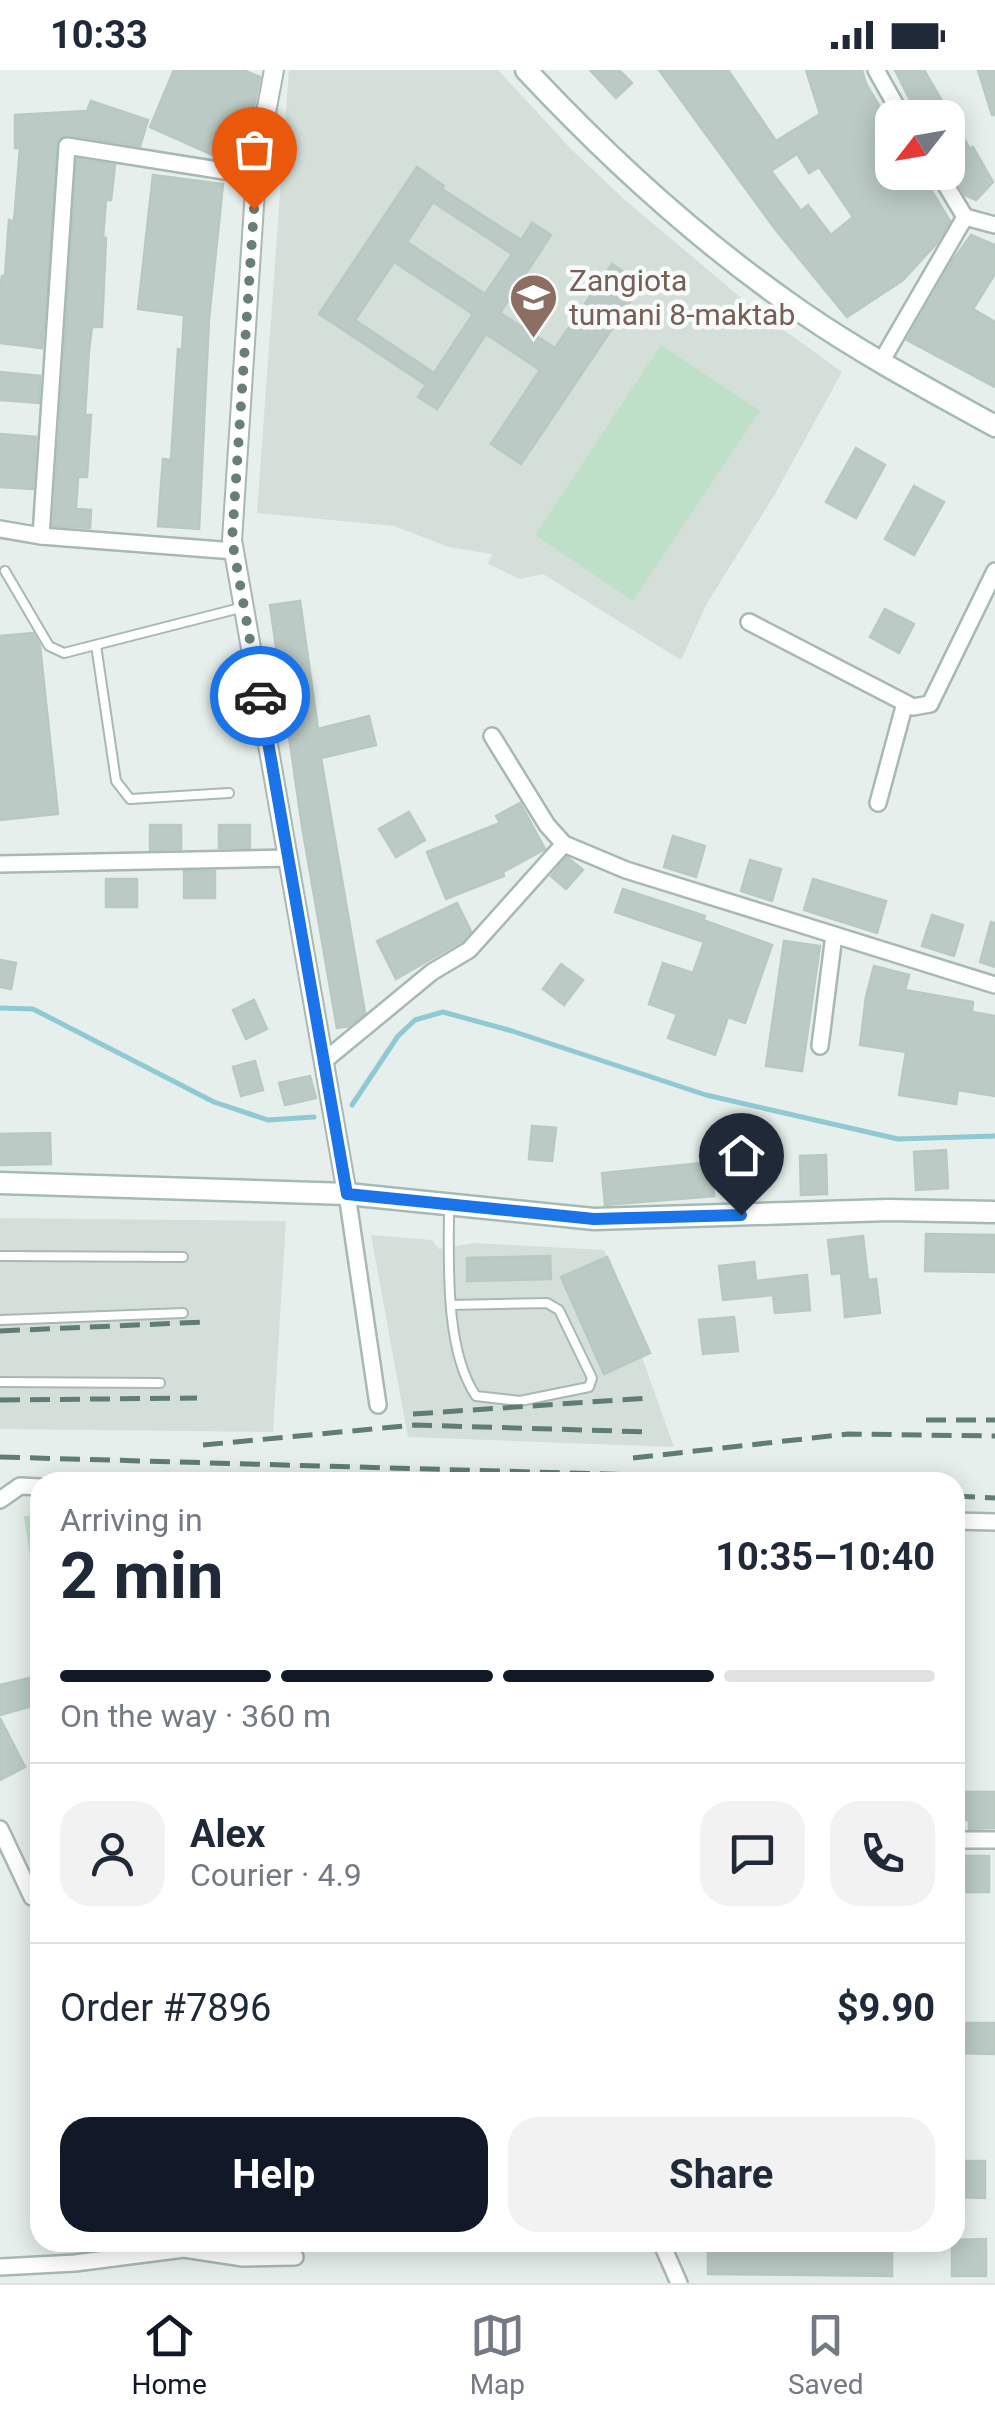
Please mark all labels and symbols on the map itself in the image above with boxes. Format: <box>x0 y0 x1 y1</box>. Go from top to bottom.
north arrow <box>875 100 965 190</box>
pin <box>212 107 297 210</box>
place label: Zangiota tumani 8-maktab <box>569 263 795 332</box>
school or university icon: Zangiota tumani 8-maktab <box>508 272 560 340</box>
courier <box>210 646 310 746</box>
pin <box>699 1113 784 1216</box>

